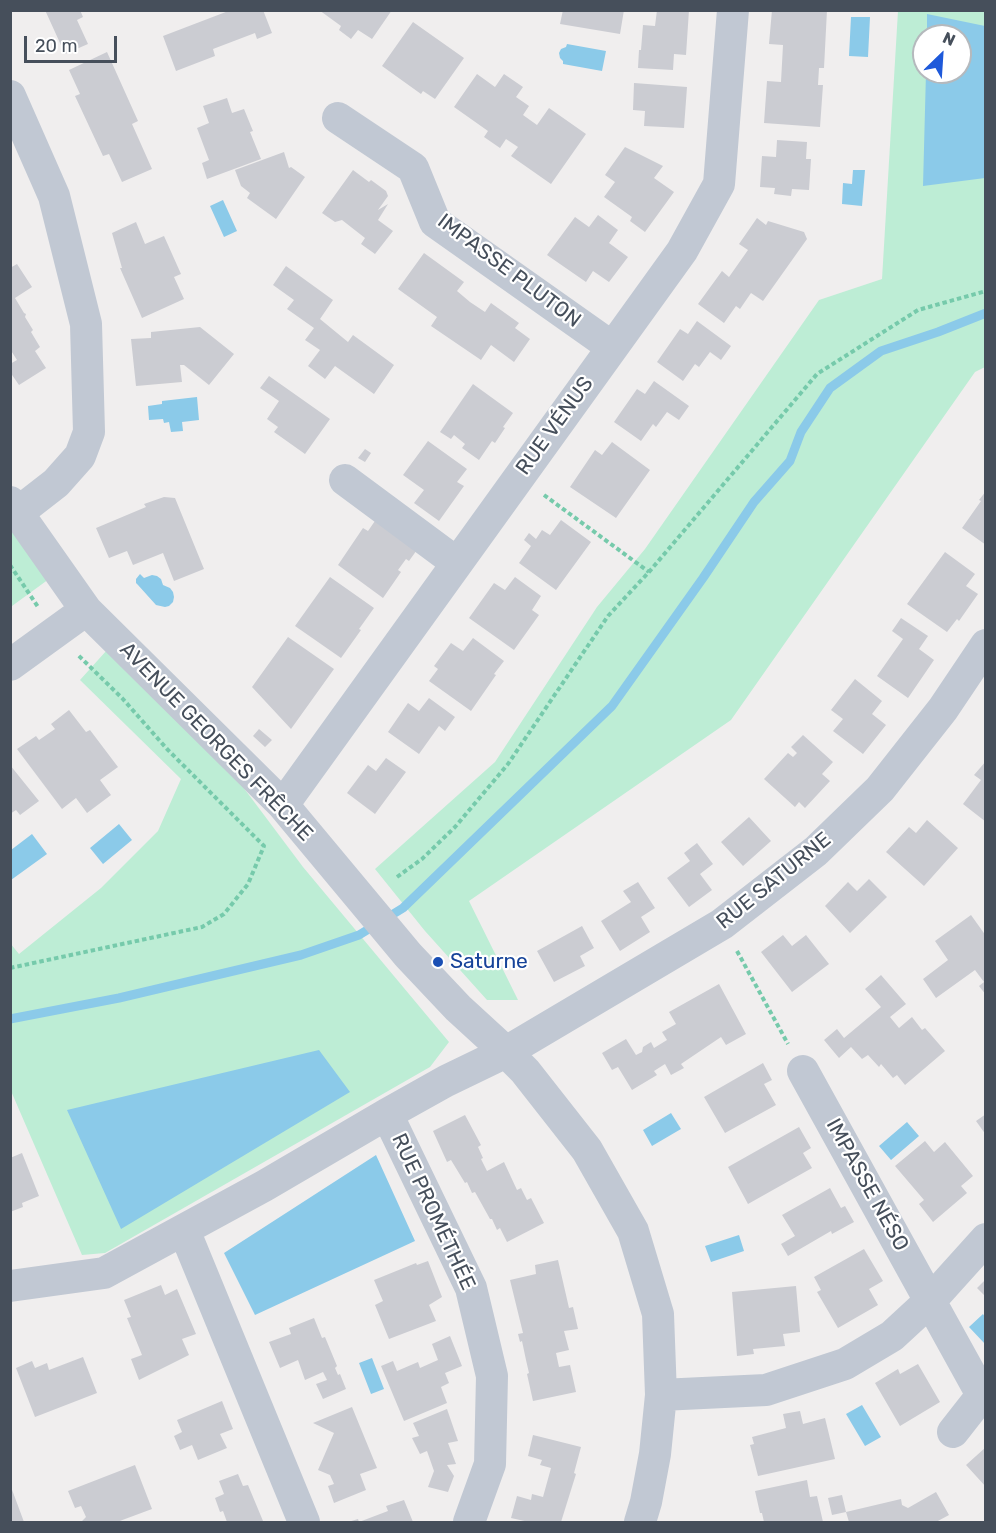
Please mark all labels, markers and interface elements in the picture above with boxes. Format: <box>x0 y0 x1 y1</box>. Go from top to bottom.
scale bar <box>27 24 120 62</box>
north arrow <box>912 24 972 84</box>
text: N <box>940 28 958 50</box>
text: 20 m <box>35 35 77 57</box>
street label: IMPASSE PLUTON <box>432 209 586 333</box>
street label: RUE VÉNUS <box>511 372 599 480</box>
street label: AVENUE GEORGES FRÊCHE <box>114 637 318 847</box>
street label: RUE SATURNE <box>712 827 836 935</box>
place label: Saturne <box>450 949 528 975</box>
marker: Saturne <box>431 955 445 969</box>
street label: IMPASSE NÉSO <box>820 1114 914 1256</box>
street label: RUE PROMÉTHÉE <box>386 1130 480 1294</box>

